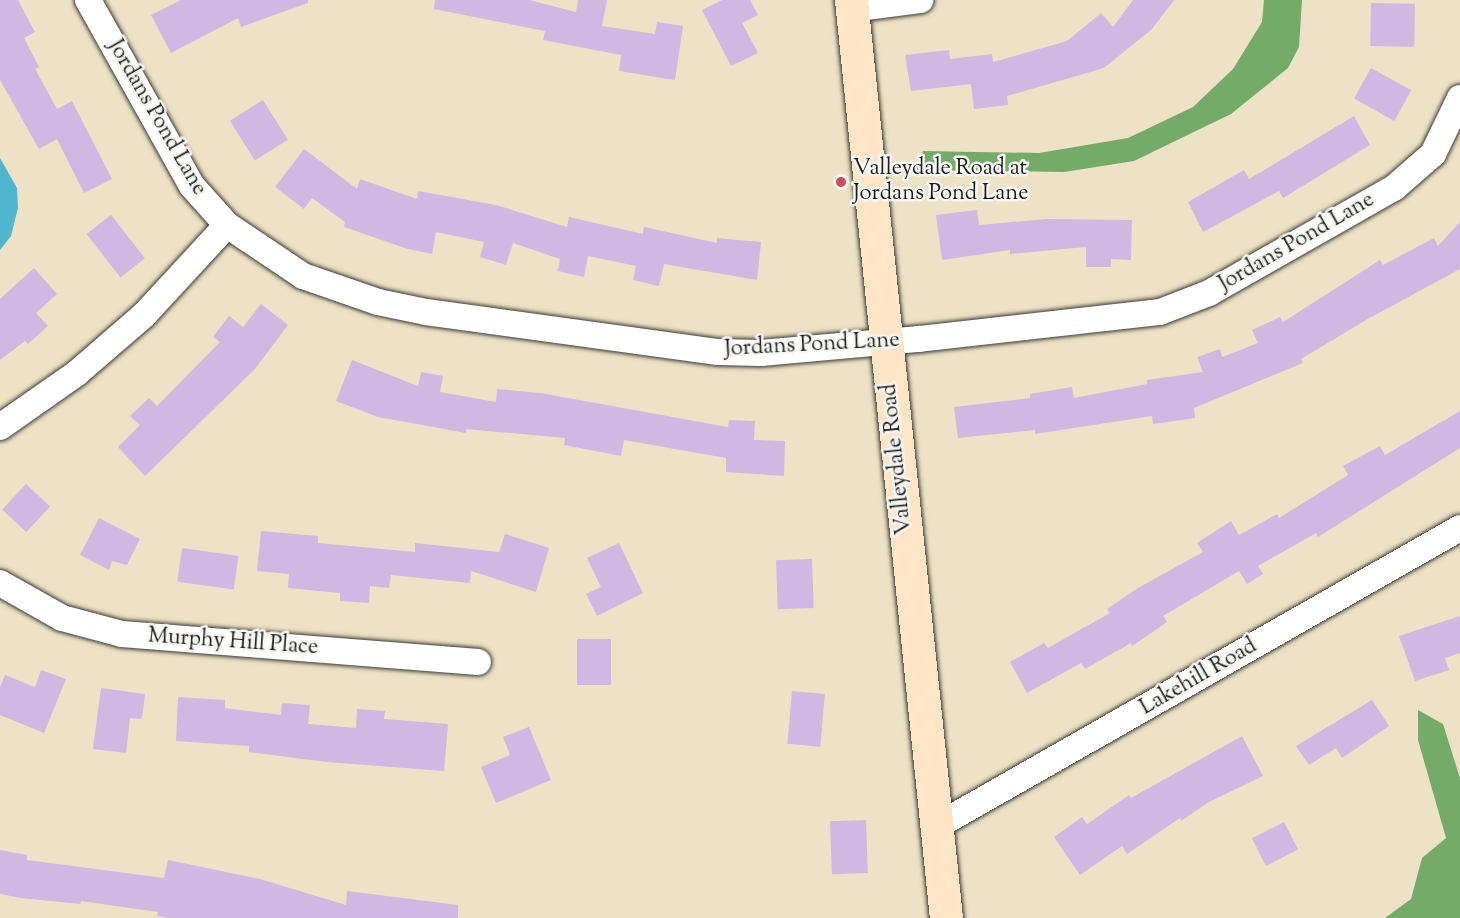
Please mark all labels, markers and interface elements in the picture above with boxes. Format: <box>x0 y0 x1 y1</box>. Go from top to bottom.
street label: Jordans Pond Lane <box>101 35 211 201</box>
place label: Valleydale Road at Jordans Pond Lane <box>853 156 1028 208</box>
marker: Valleydale Road at Jordans Pond Lane <box>834 175 848 189</box>
street label: Jordans Pond Lane <box>1214 188 1380 298</box>
street label: Jordans Pond Lane <box>724 328 900 364</box>
street label: Valleydale Road <box>877 382 919 536</box>
street label: Murphy Hill Place <box>147 624 319 662</box>
street label: Lakehill Road <box>1136 634 1262 722</box>

